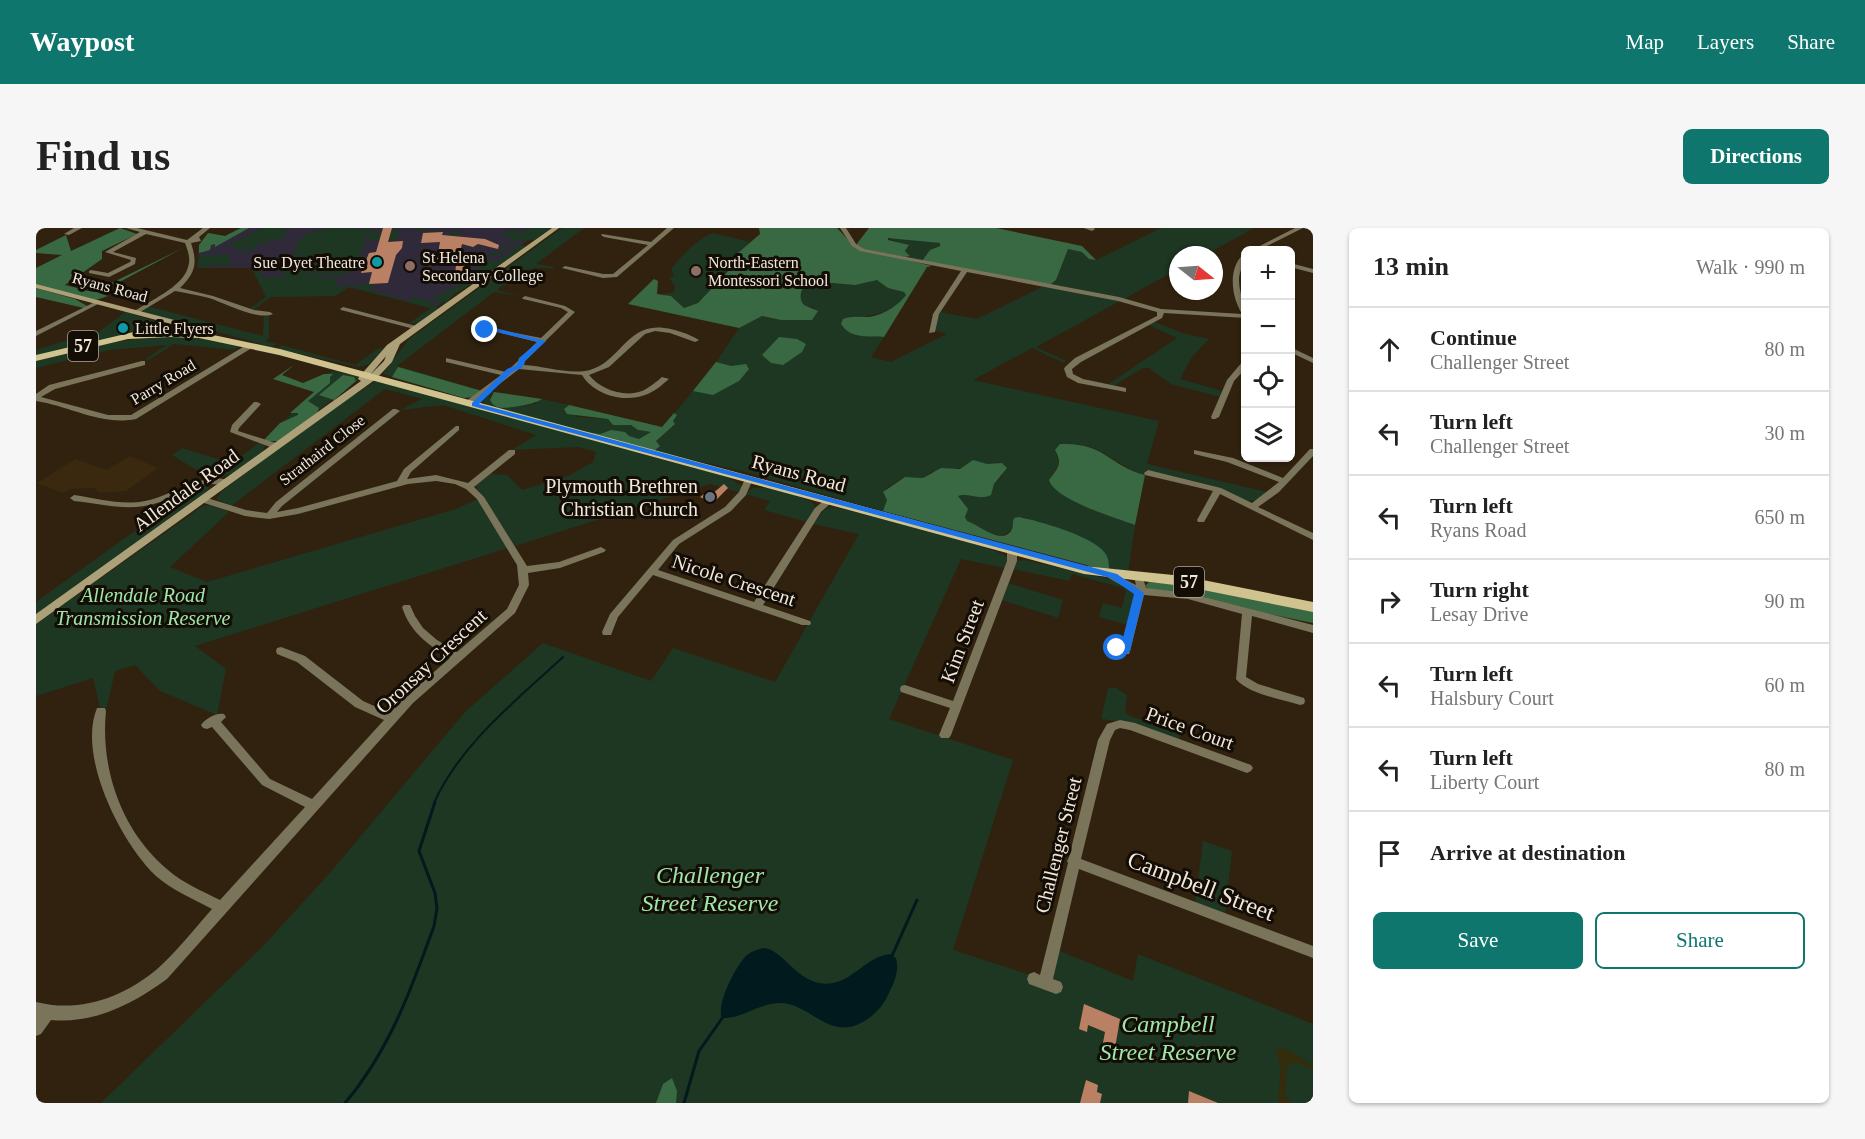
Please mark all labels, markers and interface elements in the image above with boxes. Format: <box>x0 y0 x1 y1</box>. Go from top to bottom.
text: Waypost <box>30 26 134 57</box>
text: Map <box>1626 30 1664 54</box>
text: Layers <box>1697 30 1754 54</box>
text: Share <box>1787 30 1835 54</box>
button: Directions <box>1683 129 1829 184</box>
text: Find us <box>36 133 170 179</box>
north arrow <box>1169 246 1223 300</box>
map controls <box>1241 246 1295 462</box>
button: + <box>1241 246 1295 300</box>
place label: St Helena Secondary College <box>422 249 543 285</box>
text: 13 min <box>1373 252 1449 281</box>
place label: Sue Dyet Theatre <box>253 254 365 272</box>
place label: North-Eastern Montessori School <box>708 254 829 289</box>
marker: Sue Dyet Theatre <box>370 255 384 269</box>
text: Walk · 990 m <box>1696 256 1805 278</box>
marker: St Helena Secondary College <box>403 259 417 273</box>
marker: North-Eastern Montessori School <box>689 264 703 278</box>
street label: Ryans Road <box>70 269 149 306</box>
button: − <box>1241 300 1295 354</box>
route end <box>471 316 497 342</box>
place label: Little Flyers <box>135 320 214 338</box>
marker: Little Flyers <box>116 321 130 335</box>
text: Continue <box>1430 325 1517 350</box>
road number: 57 <box>68 331 98 361</box>
icon: ahead <box>1373 333 1406 366</box>
text: 80 m <box>1764 338 1805 360</box>
text: Challenger Street <box>1430 351 1569 373</box>
button: locate <box>1241 354 1295 408</box>
street label: Parry Road <box>128 356 199 409</box>
button: layers <box>1241 408 1295 462</box>
text: Turn left <box>1430 409 1513 434</box>
street label: Strathaird Close <box>276 411 368 489</box>
icon: left <box>1373 417 1406 450</box>
text: 30 m <box>1764 422 1805 444</box>
text: Challenger Street <box>1430 435 1569 457</box>
street label: Allendale Road <box>129 444 243 536</box>
street label: Ryans Road <box>749 450 848 497</box>
place label: Plymouth Brethren Christian Church <box>545 475 698 520</box>
marker: Plymouth Brethren Christian Church <box>703 490 717 504</box>
text: Turn left <box>1430 493 1513 518</box>
icon: left <box>1373 501 1406 534</box>
text: 650 m <box>1754 506 1805 528</box>
text: Ryans Road <box>1430 519 1526 541</box>
street label: Nicole Crescent <box>670 550 799 610</box>
road number: 57 <box>1174 567 1204 597</box>
text: Turn right <box>1430 577 1529 602</box>
park label: Allendale Road Transmission Reserve <box>56 584 231 629</box>
icon: right <box>1373 585 1406 618</box>
text: 90 m <box>1764 590 1805 612</box>
street label: Kim Street <box>936 596 988 686</box>
text: Lesay Drive <box>1430 603 1528 625</box>
street label: Oronsay Crescent <box>371 604 492 718</box>
route start <box>1103 634 1129 660</box>
text: Turn left <box>1430 661 1513 686</box>
icon: left <box>1373 669 1406 702</box>
text: 60 m <box>1764 674 1805 696</box>
text: Halsbury Court <box>1430 687 1554 709</box>
street label: Price Court <box>1143 702 1237 754</box>
text: Turn left <box>1430 745 1513 770</box>
icon: left <box>1373 753 1406 786</box>
text: 80 m <box>1764 758 1805 780</box>
text: Liberty Court <box>1430 771 1539 793</box>
street label: Challenger Street <box>1030 774 1087 916</box>
icon: arrive <box>1373 837 1406 870</box>
text: Arrive at destination <box>1430 840 1626 865</box>
street label: Campbell Street <box>1124 846 1278 926</box>
park label: Challenger Street Reserve <box>641 862 779 916</box>
button: Save <box>1373 912 1583 969</box>
button: Share <box>1595 912 1805 969</box>
park label: Campbell Street Reserve <box>1099 1011 1237 1065</box>

